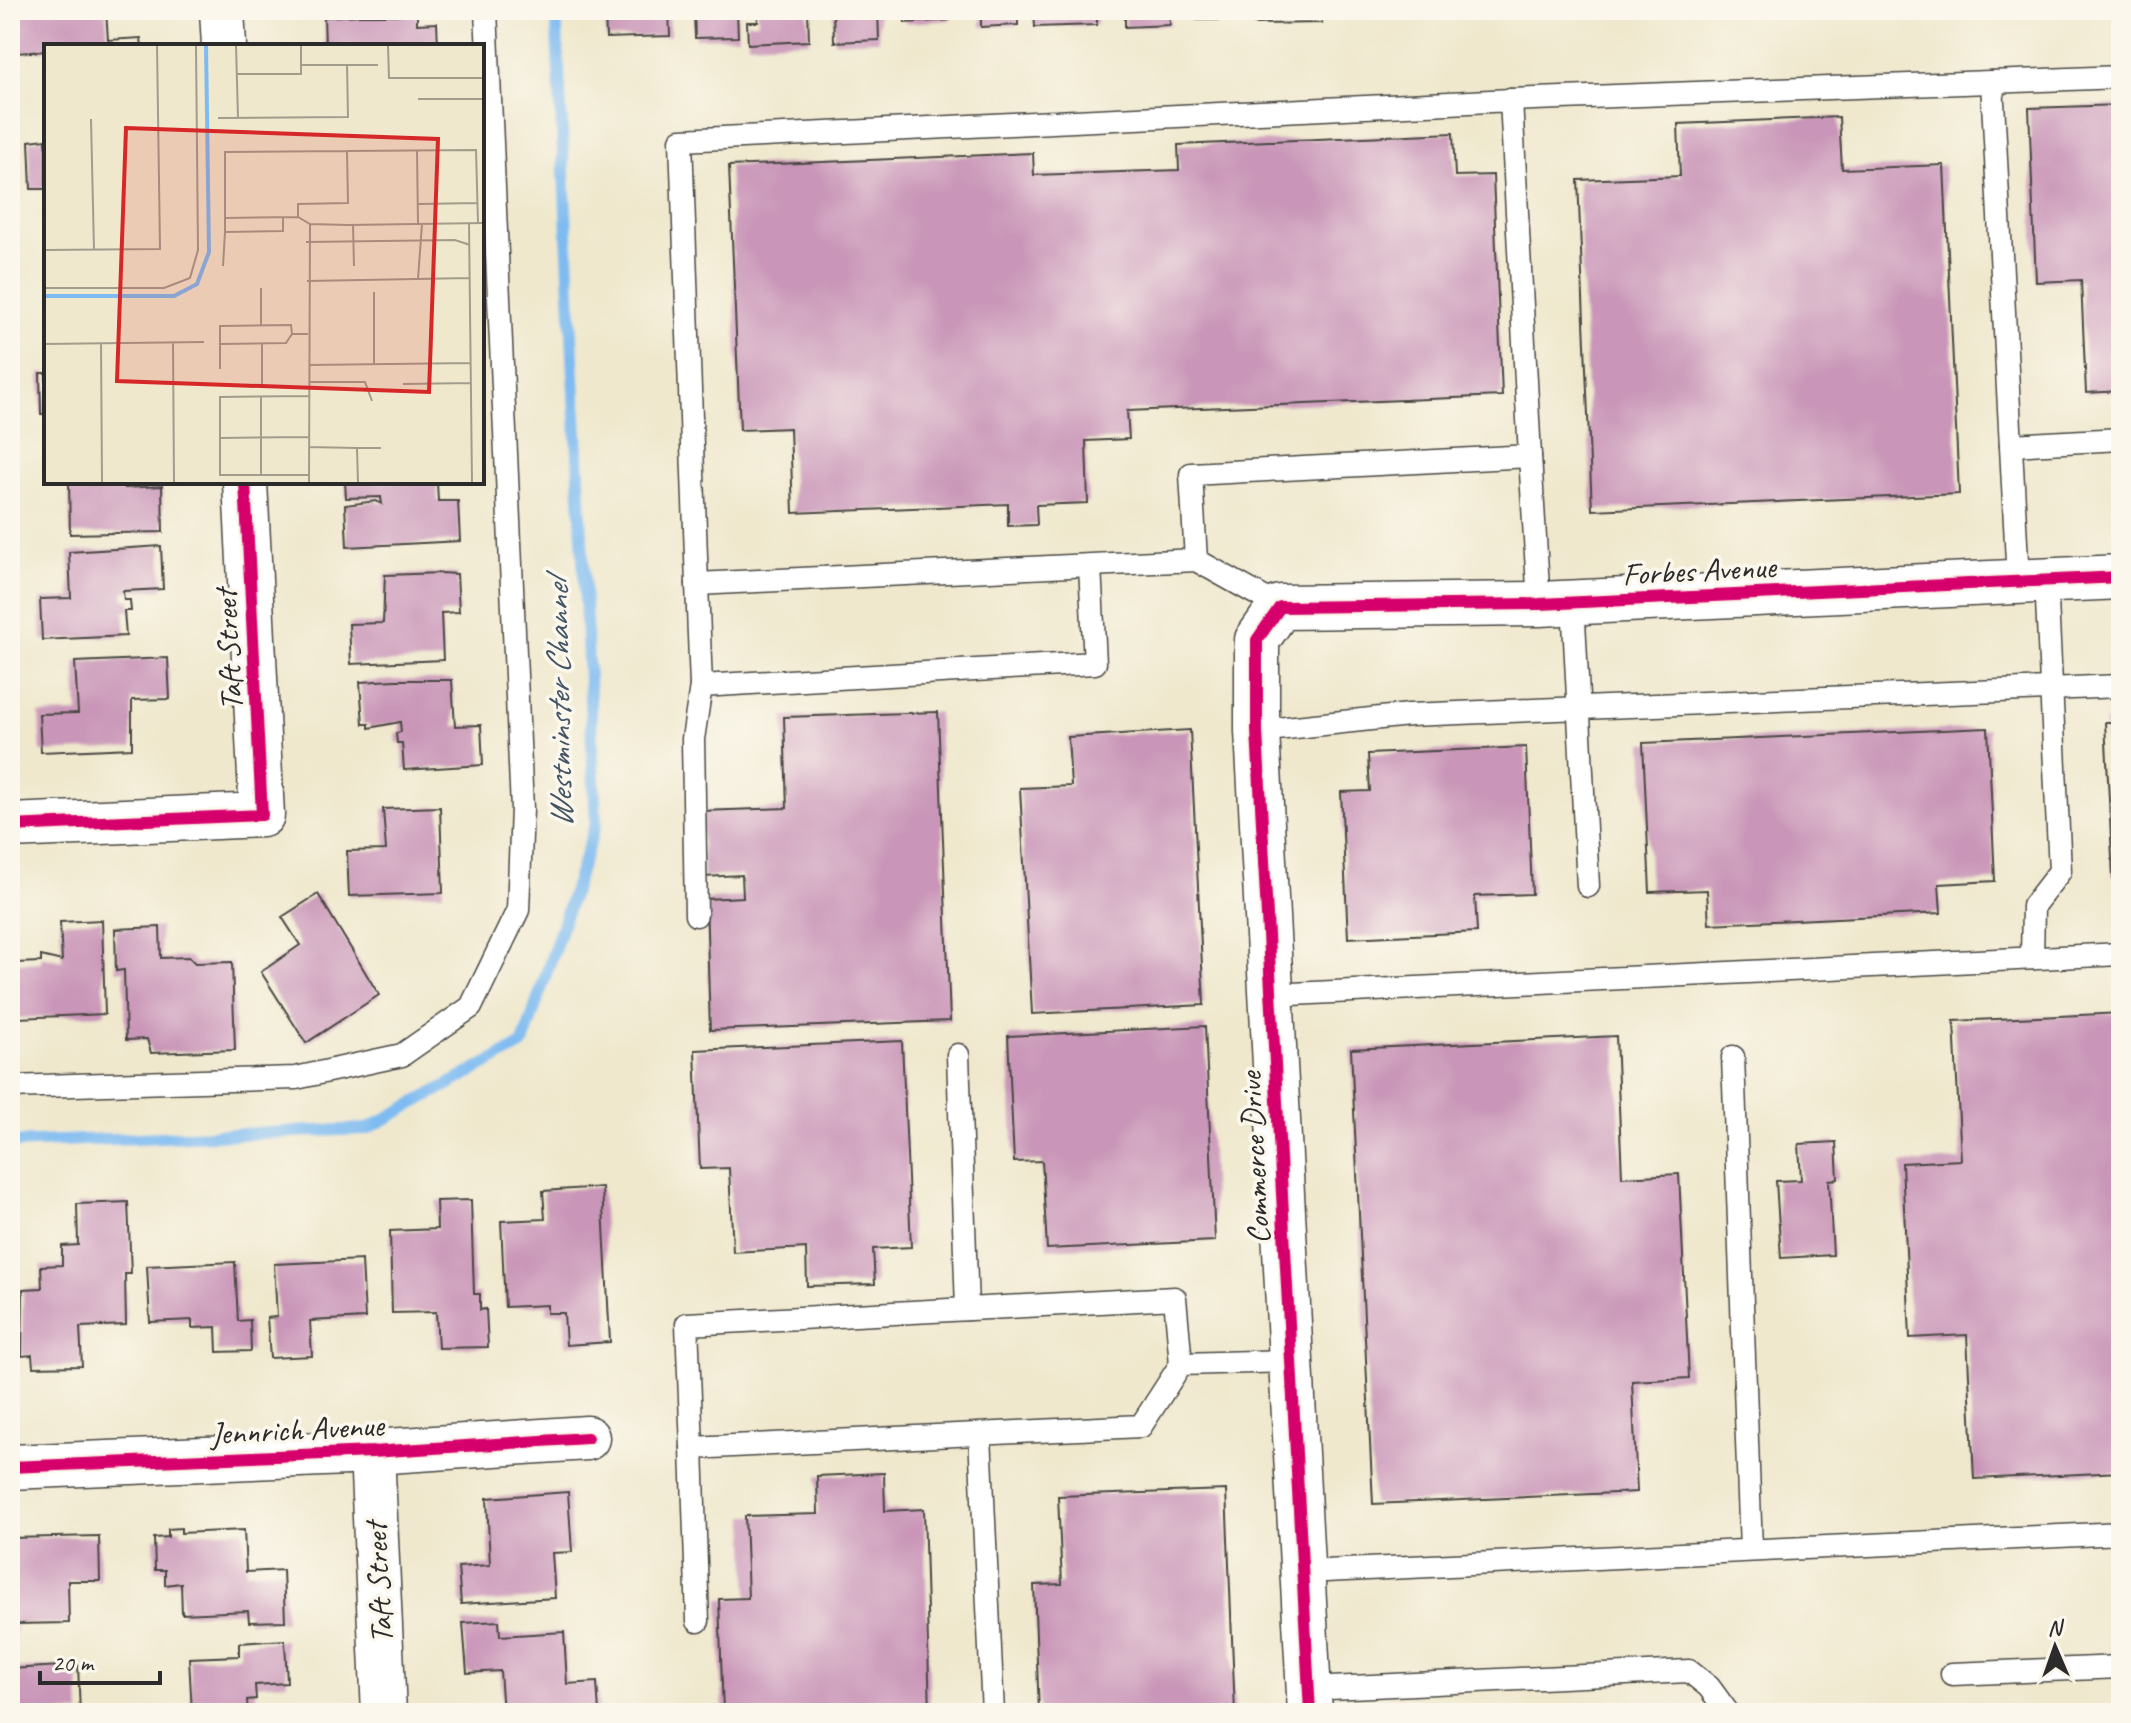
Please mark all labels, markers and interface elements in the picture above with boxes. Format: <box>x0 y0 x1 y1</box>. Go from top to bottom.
inset map <box>44 44 484 484</box>
street label: Forbes Avenue <box>1621 546 1779 595</box>
water label: Westminster Channel <box>535 569 582 828</box>
street label: Taft Street <box>205 584 252 712</box>
street label: Commerce Drive <box>1229 1068 1279 1245</box>
street label: Jennrich Avenue <box>207 1404 387 1455</box>
street label: Taft Street <box>355 1517 402 1645</box>
north arrow <box>2015 1607 2095 1687</box>
text: N <box>2047 1614 2065 1642</box>
scale bar <box>40 1635 160 1685</box>
text: 20 m <box>52 1648 95 1678</box>

